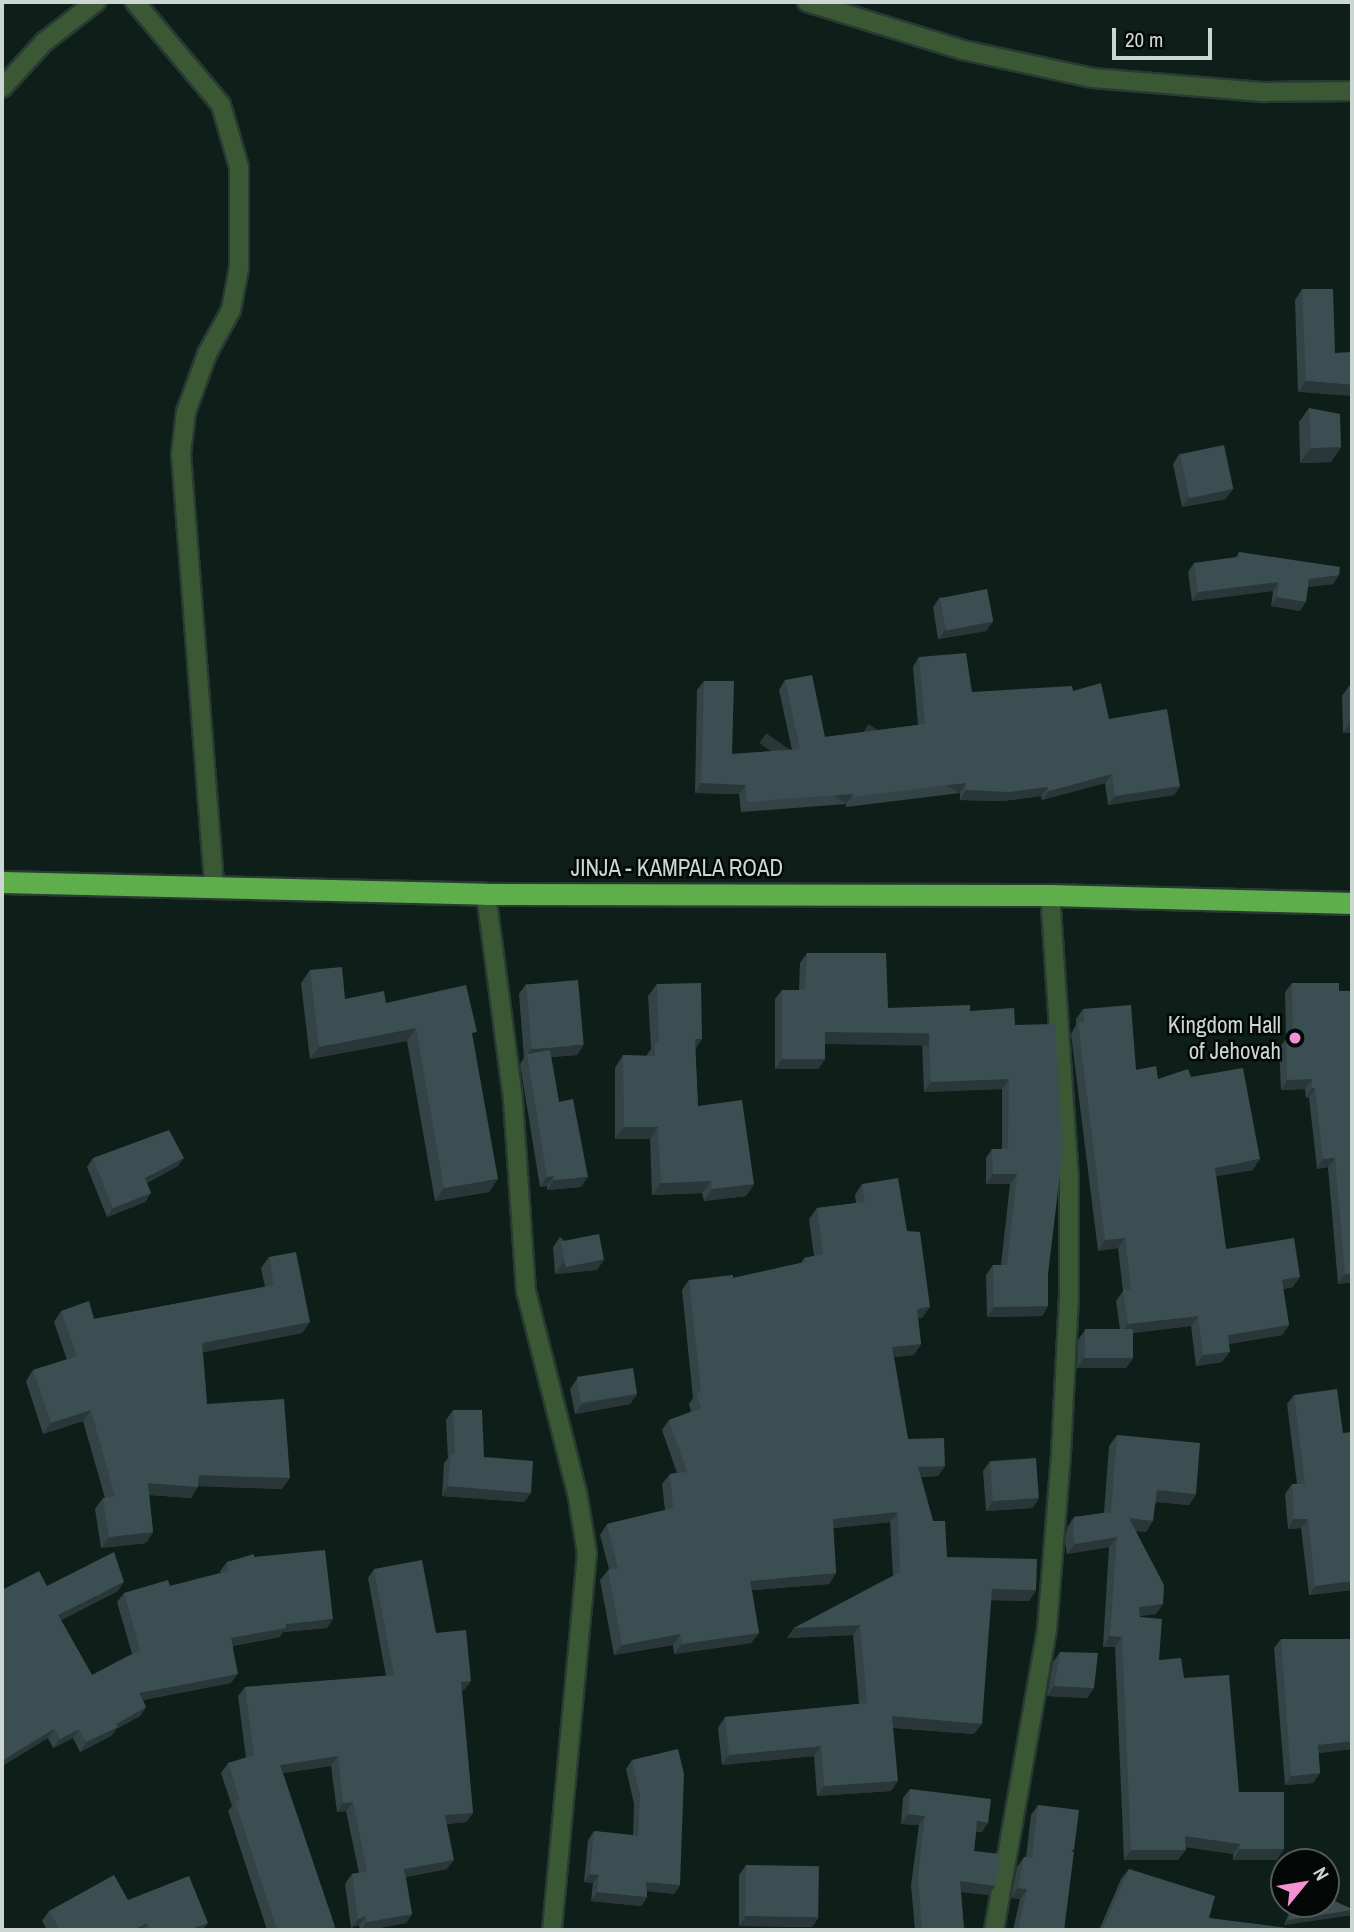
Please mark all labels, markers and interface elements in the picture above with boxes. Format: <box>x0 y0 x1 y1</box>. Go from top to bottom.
scale bar <box>1116 14 1216 58</box>
text: 20 m <box>1125 25 1163 54</box>
street label: JINJA - KAMPALA ROAD <box>570 854 784 882</box>
place label: Kingdom Hall of Jehovah <box>1168 1011 1281 1065</box>
marker: Kingdom Hall of Jehovah <box>1287 1030 1303 1046</box>
north arrow <box>1270 1848 1340 1918</box>
text: N <box>1307 1862 1336 1885</box>

